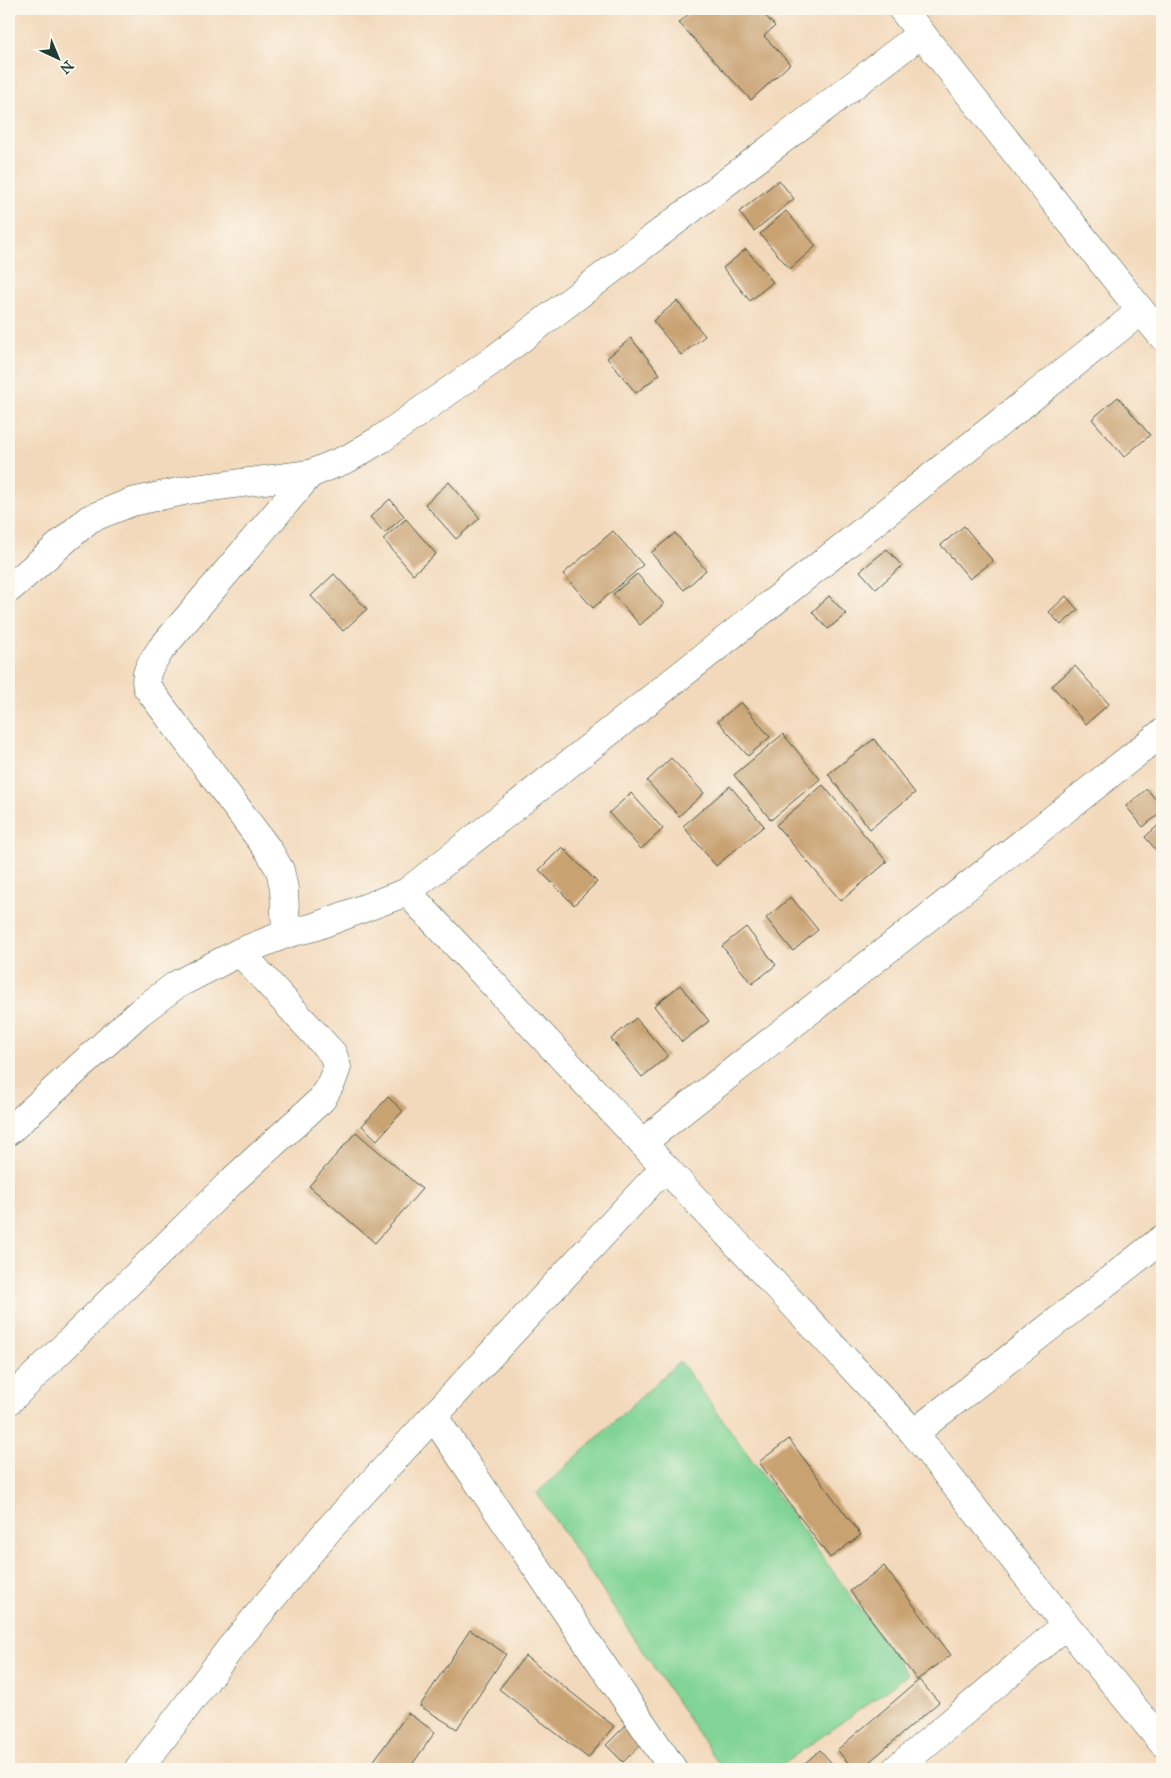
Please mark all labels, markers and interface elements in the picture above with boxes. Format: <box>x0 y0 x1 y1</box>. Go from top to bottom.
north arrow <box>32 32 82 82</box>
text: N <box>56 57 77 77</box>

